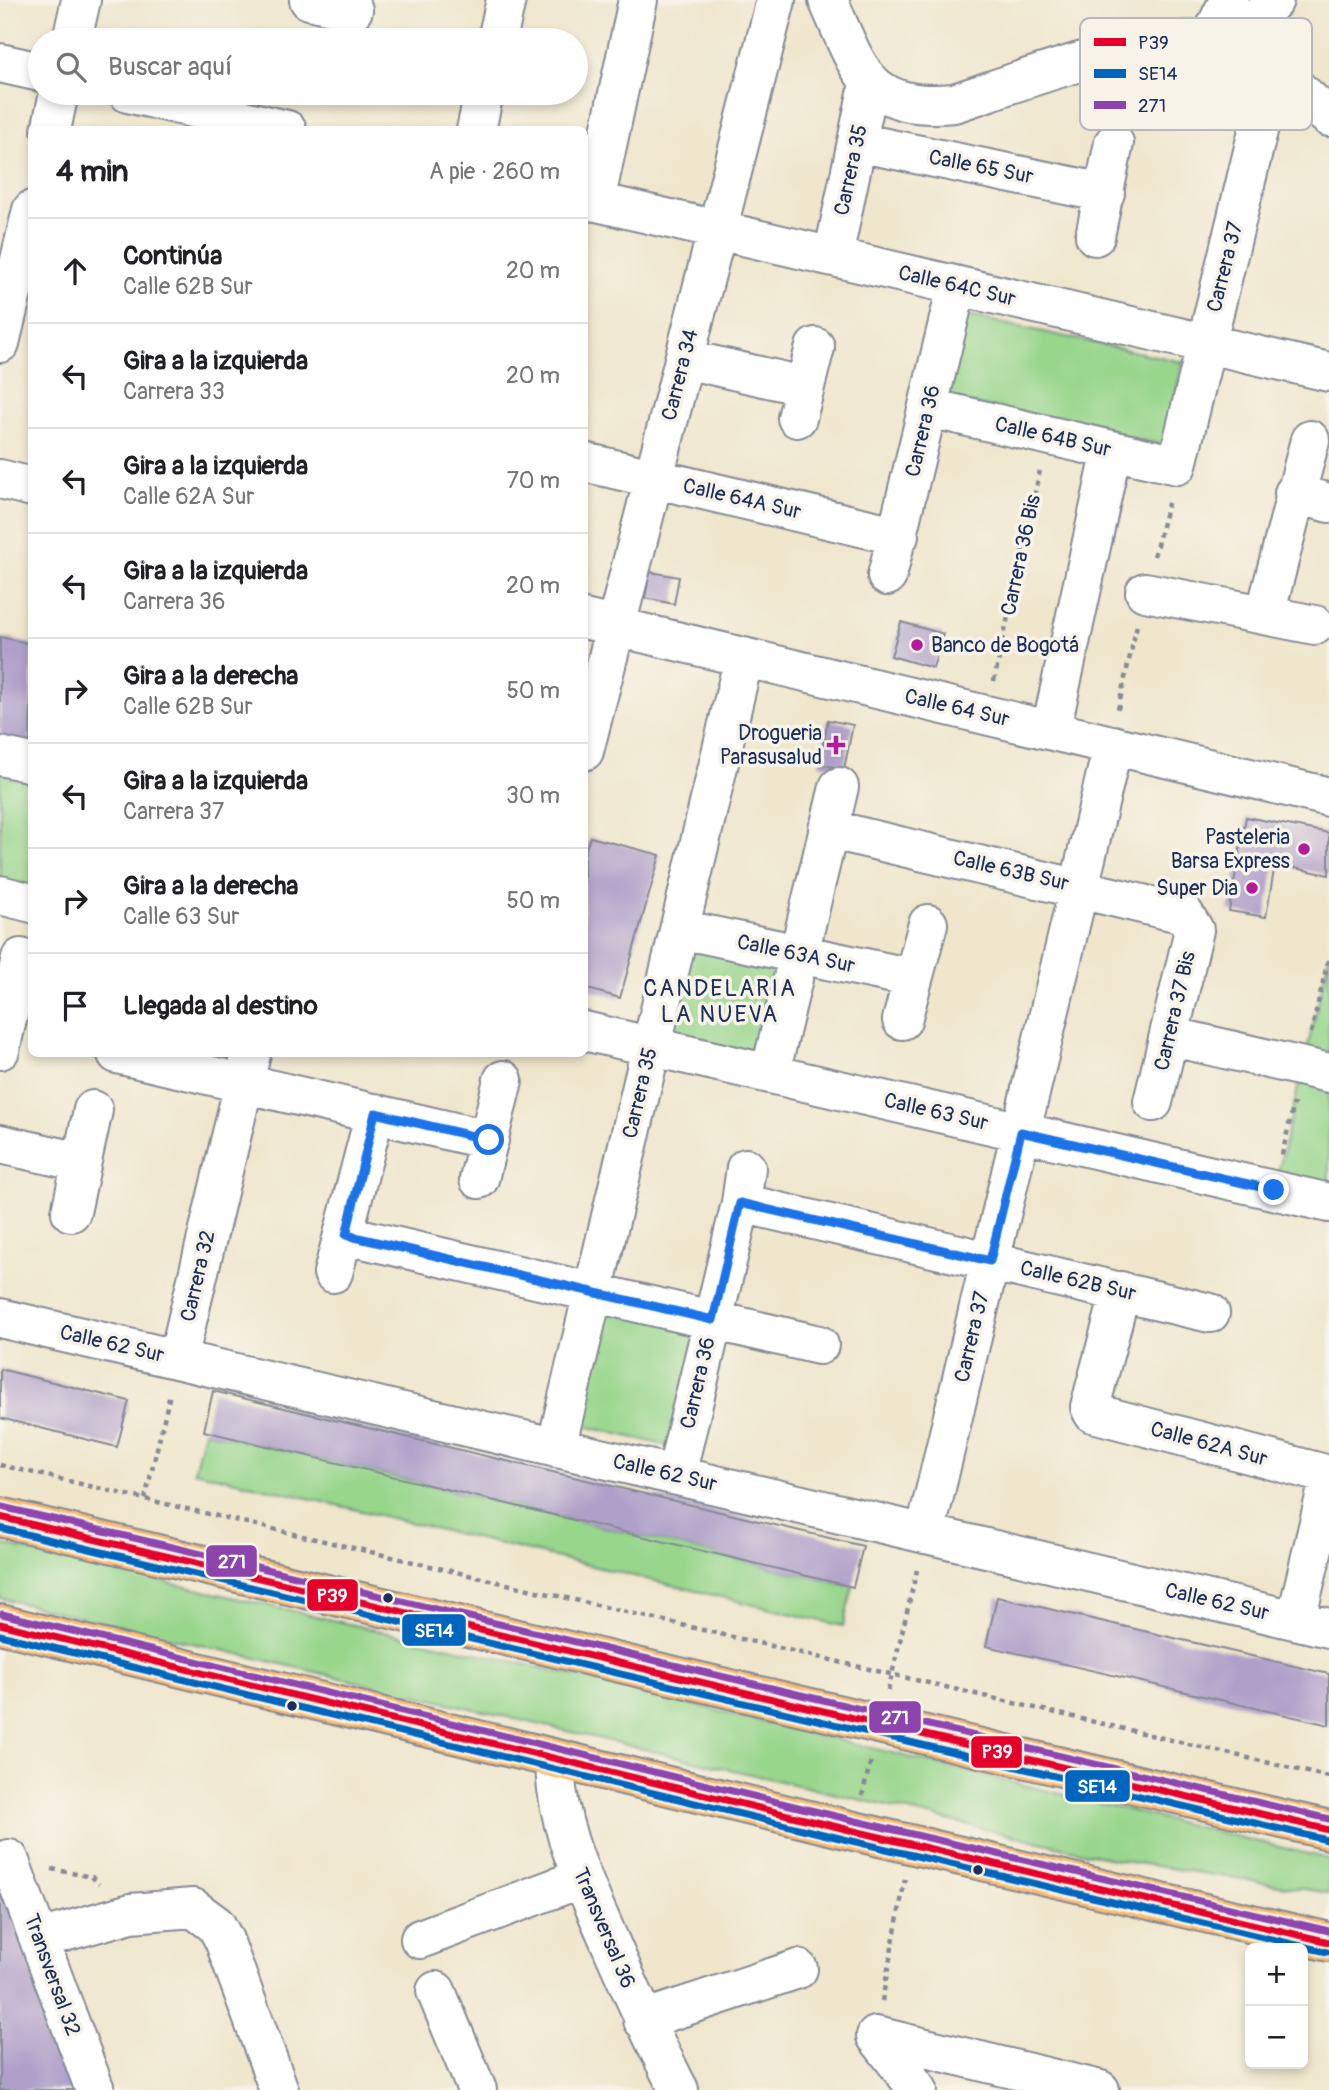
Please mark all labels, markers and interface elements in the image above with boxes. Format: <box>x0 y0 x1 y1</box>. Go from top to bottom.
legend <box>1080 18 1312 130</box>
search box <box>28 28 588 105</box>
text: P39 <box>1138 31 1169 55</box>
icon: search <box>52 48 90 86</box>
text: Buscar aquí <box>108 51 232 83</box>
text: SE14 <box>1138 62 1177 86</box>
text: 271 <box>1138 94 1166 118</box>
street label: Carrera 35 <box>828 122 874 218</box>
street label: Calle 65 Sur <box>926 144 1036 190</box>
text: 4 min <box>56 153 129 190</box>
text: A pie · 260 m <box>429 157 560 186</box>
street label: Carrera 37 <box>1201 219 1249 315</box>
text: Continúa <box>123 240 222 272</box>
icon: ahead <box>56 252 94 290</box>
text: 20 m <box>506 256 560 285</box>
street label: Calle 64C Sur <box>896 259 1019 313</box>
text: Calle 62B Sur <box>123 272 253 301</box>
street label: Carrera 34 <box>656 326 704 424</box>
text: Gira a la izquierda <box>123 345 308 377</box>
icon: left <box>56 357 94 395</box>
text: 20 m <box>506 361 560 390</box>
text: Carrera 33 <box>123 377 225 406</box>
street label: Carrera 36 <box>899 382 947 480</box>
street label: Calle 64B Sur <box>992 410 1114 464</box>
text: Gira a la izquierda <box>123 450 308 482</box>
icon: left <box>56 462 94 500</box>
text: 70 m <box>507 466 560 495</box>
street label: Calle 64A Sur <box>680 472 804 526</box>
text: Calle 62A Sur <box>123 482 255 511</box>
street label: Carrera 36 Bis <box>995 491 1047 618</box>
text: Gira a la izquierda <box>123 555 308 587</box>
icon: left <box>56 567 94 605</box>
text: 20 m <box>506 571 560 600</box>
text: Carrera 36 <box>123 587 225 616</box>
place label: Banco de Bogotá <box>931 632 1079 659</box>
marker: Banco de Bogotá <box>909 637 925 653</box>
text: Gira a la derecha <box>123 660 298 692</box>
icon: right <box>56 672 94 710</box>
text: 50 m <box>506 676 560 705</box>
street label: Calle 64 Sur <box>902 683 1013 733</box>
text: Calle 62B Sur <box>123 692 253 721</box>
place label: Drogueria Parasusalud <box>720 720 822 771</box>
marker: Drogueria Parasusalud <box>828 737 844 753</box>
text: Gira a la izquierda <box>123 765 308 797</box>
icon: left <box>56 777 94 815</box>
text: 30 m <box>506 781 560 810</box>
text: Carrera 37 <box>123 797 224 826</box>
place label: Pasteleria Barsa Express <box>1171 824 1291 875</box>
marker: Pasteleria Barsa Express <box>1296 841 1312 857</box>
street label: Calle 63B Sur <box>950 845 1072 898</box>
text: Gira a la derecha <box>123 870 298 902</box>
place label: Super Dia <box>1156 875 1238 902</box>
marker: Super Dia <box>1244 880 1260 896</box>
icon: right <box>56 882 94 920</box>
text: 50 m <box>506 886 560 915</box>
text: Calle 63 Sur <box>123 902 240 931</box>
street label: Calle 63A Sur <box>734 928 858 980</box>
street label: Carrera 37 Bis <box>1148 948 1202 1073</box>
district label: CANDELARIA LA NUEVA <box>643 974 797 1029</box>
icon: arrive <box>56 987 94 1025</box>
text: Llegada al destino <box>123 990 318 1022</box>
street label: Carrera 35 <box>616 1045 664 1141</box>
street label: Calle 63 Sur <box>881 1087 991 1137</box>
route start <box>473 1124 504 1155</box>
route end <box>1258 1174 1289 1205</box>
street label: Carrera 32 <box>174 1228 222 1324</box>
street label: Calle 62B Sur <box>1017 1255 1139 1308</box>
street label: Carrera 37 <box>948 1289 996 1385</box>
street label: Calle 62 Sur <box>57 1319 167 1369</box>
street label: Carrera 36 <box>674 1334 722 1432</box>
street label: Calle 62A Sur <box>1148 1415 1271 1473</box>
street label: Calle 62 Sur <box>610 1448 720 1498</box>
line badge: 271 <box>205 1544 258 1578</box>
text: 271 <box>218 1550 246 1574</box>
street label: Calle 62 Sur <box>1162 1577 1272 1627</box>
line badge: P39 <box>306 1578 359 1612</box>
text: P39 <box>317 1584 348 1608</box>
unlabelled marker <box>381 1591 395 1605</box>
line badge: SE14 <box>401 1613 467 1647</box>
text: SE14 <box>414 1619 454 1643</box>
unlabelled marker <box>285 1699 299 1713</box>
line badge: 271 <box>868 1700 922 1734</box>
text: 271 <box>881 1706 909 1730</box>
line badge: P39 <box>970 1735 1023 1769</box>
text: P39 <box>982 1740 1013 1764</box>
line badge: SE14 <box>1064 1769 1131 1803</box>
text: SE14 <box>1077 1775 1117 1799</box>
unlabelled marker <box>971 1863 985 1877</box>
street label: Transversal 36 <box>566 1864 642 1992</box>
street label: Transversal 32 <box>17 1910 87 2040</box>
map controls <box>1245 1943 1308 2069</box>
button: + <box>1245 1943 1308 2006</box>
button: − <box>1245 2006 1308 2069</box>

